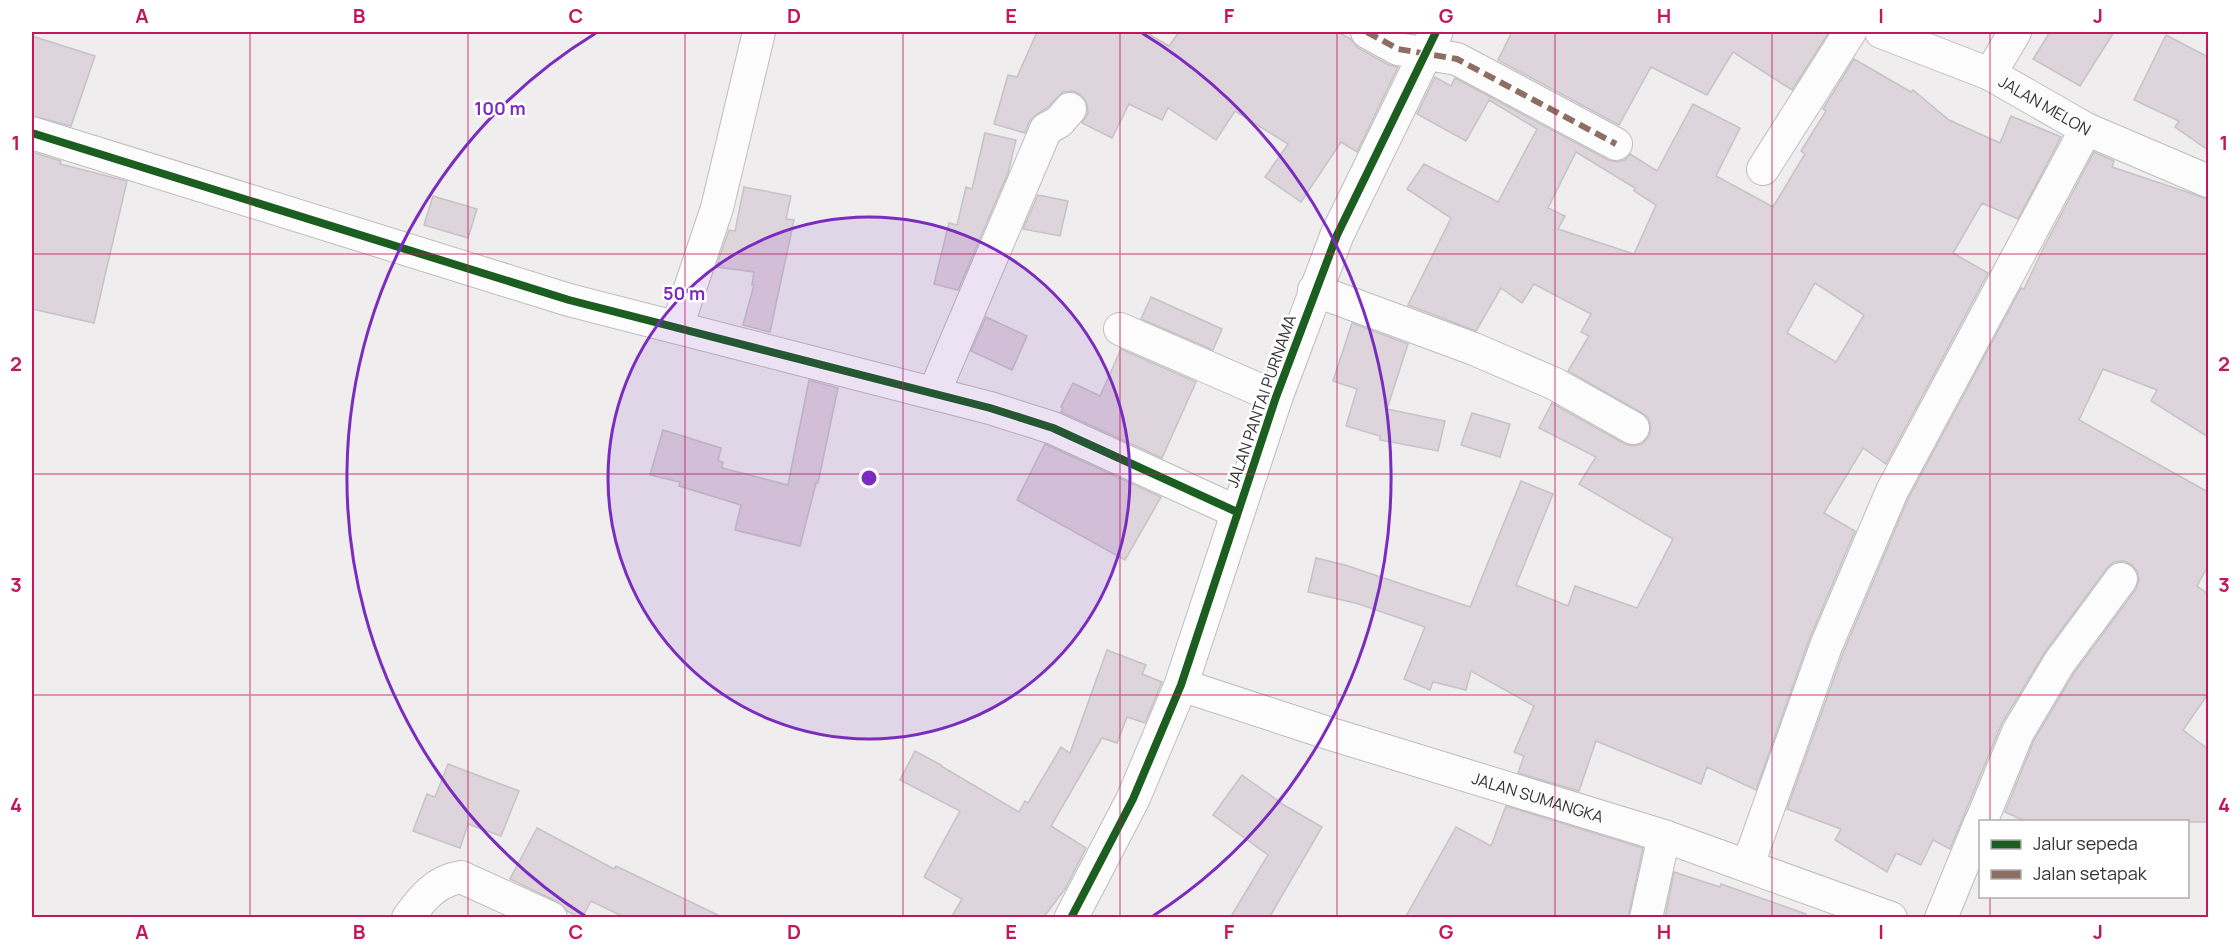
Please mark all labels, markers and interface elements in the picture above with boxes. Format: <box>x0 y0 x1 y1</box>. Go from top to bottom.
text: A <box>135 2 149 29</box>
text: B <box>353 2 366 29</box>
text: C <box>569 2 583 29</box>
text: D <box>787 2 801 29</box>
text: E <box>1005 2 1017 29</box>
text: F <box>1224 2 1235 29</box>
text: G <box>1439 2 1454 29</box>
text: H <box>1657 2 1671 29</box>
text: I <box>1878 2 1884 29</box>
text: J <box>2093 2 2103 29</box>
street label: JALAN MELON <box>1995 70 2095 140</box>
text: 100 m <box>474 96 526 120</box>
text: 1 <box>12 129 20 156</box>
text: 1 <box>2220 129 2228 156</box>
text: 50 m <box>663 281 705 305</box>
street label: JALAN PANTAI PURNAMA <box>1221 312 1301 490</box>
text: 2 <box>10 350 22 377</box>
text: 2 <box>2218 350 2230 377</box>
centre of rings <box>859 468 879 488</box>
text: 3 <box>10 571 22 598</box>
text: 3 <box>2218 571 2230 598</box>
street label: JALAN SUMANGKA <box>1469 767 1606 828</box>
text: 4 <box>10 791 22 818</box>
text: 4 <box>2218 791 2230 818</box>
legend <box>1979 820 2189 898</box>
text: Jalur sepeda <box>2033 831 2138 855</box>
text: Jalan setapak <box>2033 861 2148 885</box>
text: A <box>135 918 149 945</box>
text: B <box>353 918 366 945</box>
text: C <box>569 918 583 945</box>
text: D <box>787 918 801 945</box>
text: E <box>1005 918 1017 945</box>
text: F <box>1224 918 1235 945</box>
text: G <box>1439 918 1454 945</box>
text: H <box>1657 918 1671 945</box>
text: I <box>1878 918 1884 945</box>
text: J <box>2093 918 2103 945</box>

